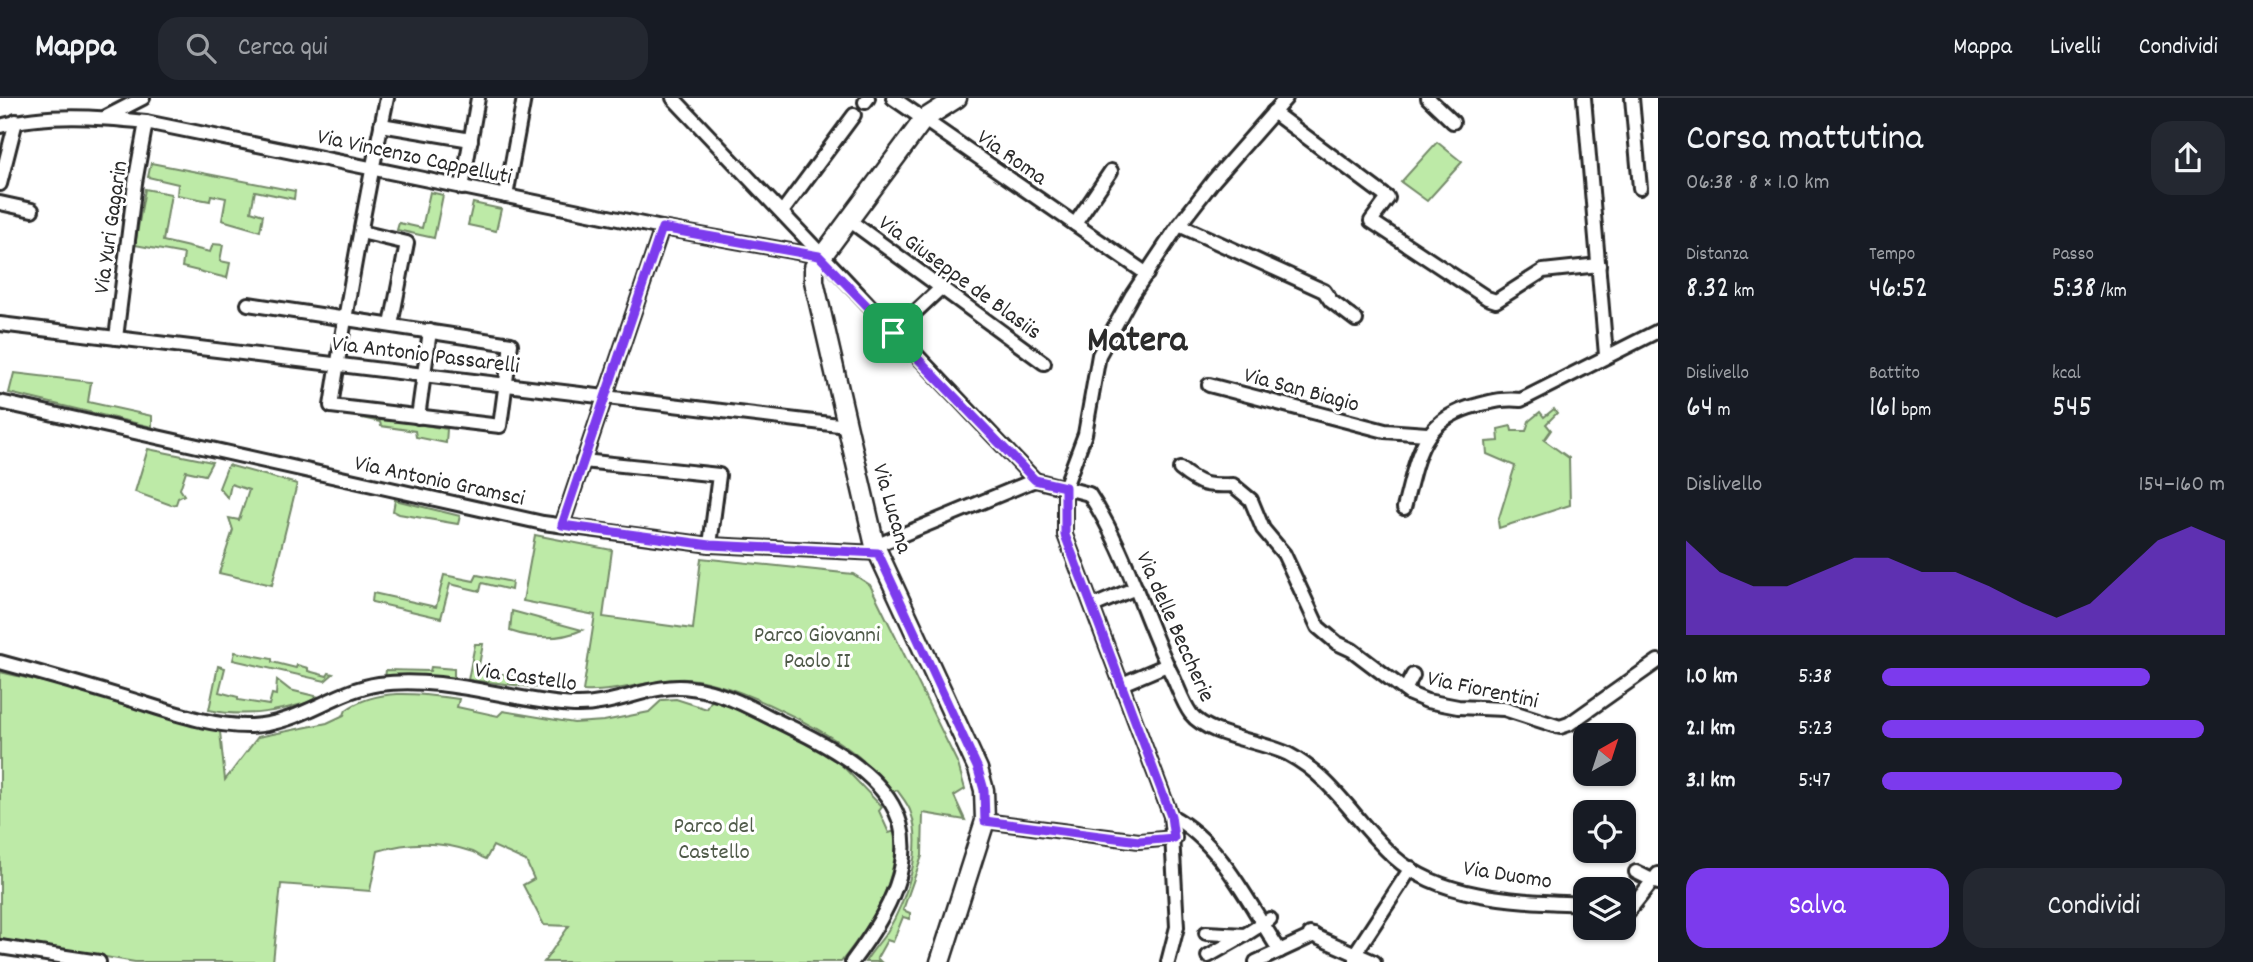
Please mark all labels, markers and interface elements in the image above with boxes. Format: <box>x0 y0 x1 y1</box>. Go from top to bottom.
search box <box>158 17 648 80</box>
text: Mappa <box>35 25 116 72</box>
icon: search <box>182 29 220 67</box>
text: Cerca qui <box>238 30 328 67</box>
text: Mappa <box>1953 31 2012 65</box>
text: Livelli <box>2050 31 2101 65</box>
text: Condividi <box>2139 31 2218 65</box>
text: Corsa mattutina <box>1686 113 1923 168</box>
button: share <box>2151 121 2225 195</box>
street label: Via Vincenzo Cappelluti <box>314 122 515 195</box>
street label: Via Roma <box>969 123 1054 196</box>
street label: Via Yuri Gagarin <box>87 159 138 296</box>
text: 06:38 · 8 × 1.0 km <box>1686 167 1829 200</box>
street label: Via Giuseppe de Blasiis <box>871 208 1047 349</box>
text: Distanza <box>1686 242 1748 269</box>
text: Tempo <box>1869 242 1915 269</box>
text: Passo <box>2052 242 2094 269</box>
text: 8.32 <box>1686 269 1729 312</box>
text: 46:52 <box>1869 269 1928 312</box>
text: 5:38 <box>2052 269 2096 312</box>
text: km <box>1729 279 1755 306</box>
text: /km <box>2096 279 2127 306</box>
pin <box>863 303 923 363</box>
icon: arrive <box>874 314 912 352</box>
district label: Matera <box>1087 316 1189 369</box>
street label: Via Antonio Passarelli <box>330 329 521 384</box>
street label: Via San Biagio <box>1240 360 1363 423</box>
text: Dislivello <box>1686 361 1749 388</box>
text: Battito <box>1869 361 1920 388</box>
text: kcal <box>2052 361 2081 388</box>
text: 64 <box>1686 388 1713 431</box>
text: 161 <box>1869 388 1897 431</box>
text: 545 <box>2052 388 2092 431</box>
text: m <box>1713 398 1731 425</box>
text: bpm <box>1897 398 1931 425</box>
street label: Via Antonio Gramsci <box>351 448 528 517</box>
street label: Via Lucana <box>862 460 920 559</box>
text: Dislivello <box>1686 469 1762 502</box>
text: 154–160 m <box>2138 469 2225 502</box>
street label: Via delle Beccherie <box>1126 547 1222 708</box>
park label: Parco Giovanni Paolo II <box>754 620 880 679</box>
street label: Via Castello <box>472 655 579 702</box>
text: 1.0 km <box>1686 661 1738 694</box>
text: 5:38 <box>1798 661 1832 694</box>
street label: Via Fiorentini <box>1424 664 1541 719</box>
text: 2.1 km <box>1686 713 1735 746</box>
text: 5:23 <box>1798 713 1833 746</box>
north arrow <box>1573 723 1636 786</box>
map controls <box>1573 723 1636 940</box>
text: 3.1 km <box>1686 765 1736 798</box>
text: 5:47 <box>1798 765 1831 798</box>
button: locate <box>1573 800 1636 863</box>
park label: Parco del Castello <box>674 811 755 870</box>
street label: Via Duomo <box>1461 853 1554 900</box>
button: Salva <box>1686 868 1949 948</box>
button: Condividi <box>1963 868 2225 948</box>
button: layers <box>1573 877 1636 940</box>

